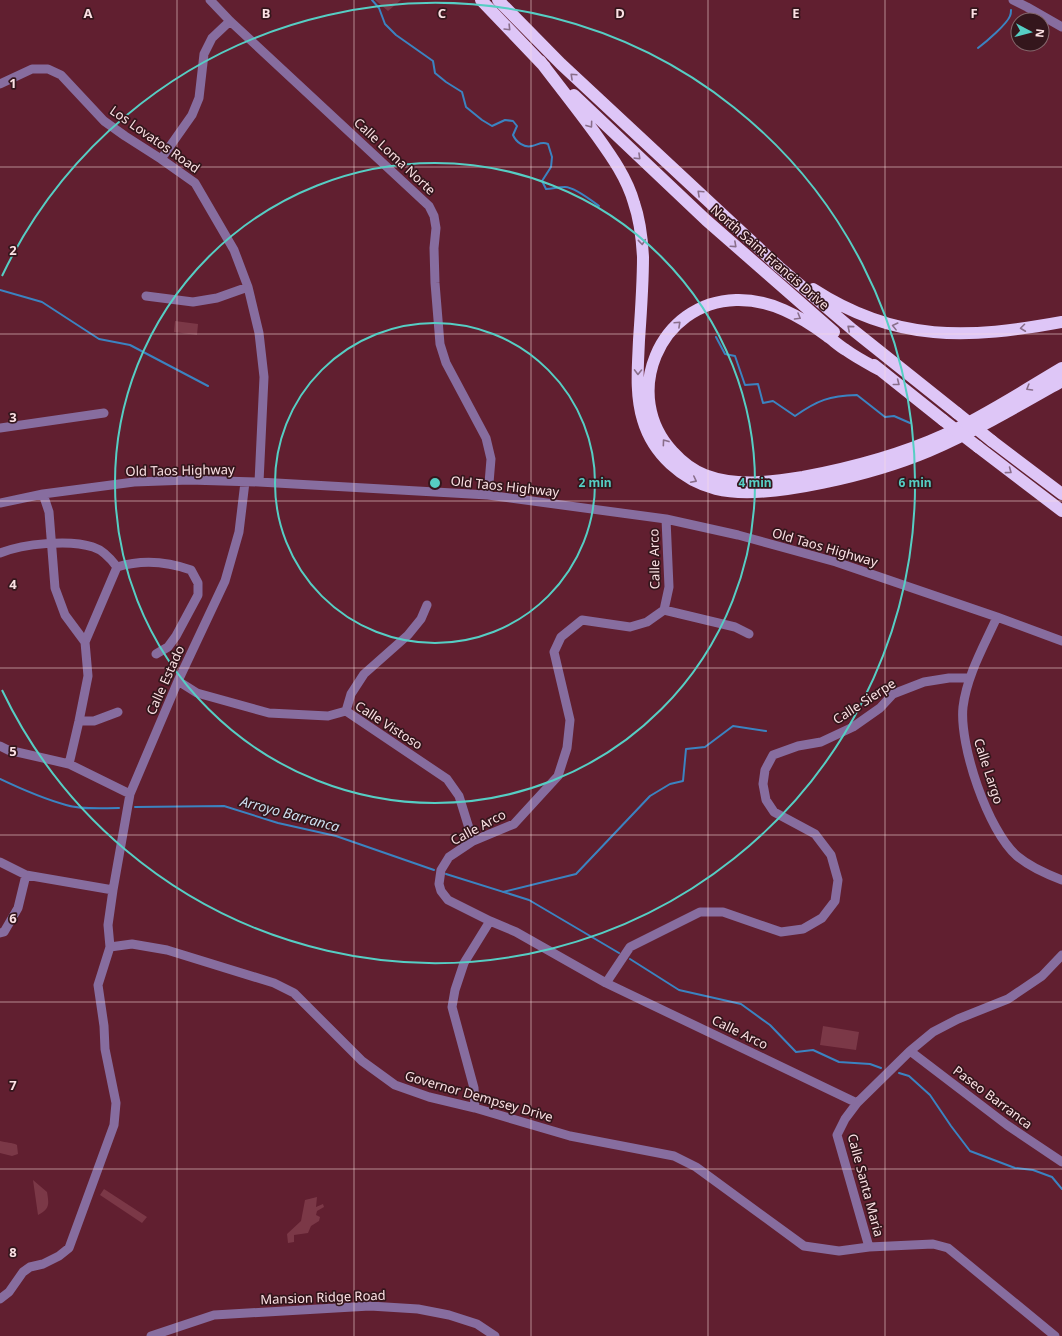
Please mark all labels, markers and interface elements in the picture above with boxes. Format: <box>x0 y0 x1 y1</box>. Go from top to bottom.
text: A <box>84 4 93 22</box>
text: B <box>262 4 270 22</box>
text: C <box>438 4 446 22</box>
text: D <box>615 4 625 22</box>
text: E <box>792 4 800 22</box>
text: F <box>970 4 978 22</box>
north arrow <box>1010 12 1050 52</box>
one-way arrow <box>503 23 511 31</box>
text: N <box>1032 28 1048 39</box>
one-way arrow <box>571 73 578 80</box>
text: 1 <box>9 74 17 92</box>
street label: Los Lovatos Road <box>106 101 204 177</box>
street label: Calle Loma Norte <box>350 113 440 199</box>
one-way arrow <box>585 121 592 128</box>
one-way arrow <box>633 152 641 160</box>
one-way arrow <box>697 190 704 197</box>
street label: North Saint Francis Drive <box>707 200 833 314</box>
one-way arrow <box>637 239 646 245</box>
one-way arrow <box>729 240 736 247</box>
text: 2 <box>9 241 17 259</box>
one-way arrow <box>794 312 801 320</box>
one-way arrow <box>673 322 680 329</box>
one-way arrow <box>891 322 898 331</box>
one-way arrow <box>1020 323 1027 332</box>
one-way arrow <box>847 325 854 332</box>
one-way arrow <box>634 369 642 375</box>
one-way arrow <box>892 379 899 386</box>
one-way arrow <box>1026 383 1033 391</box>
text: 3 <box>9 408 17 426</box>
one-way arrow <box>662 439 670 446</box>
street label: Old Taos Highway <box>125 460 235 480</box>
one-way arrow <box>1005 466 1012 473</box>
street label: Old Taos Highway <box>450 471 561 501</box>
text: 2 min <box>578 474 612 491</box>
text: 4 min <box>738 474 772 491</box>
text: 6 min <box>898 474 932 491</box>
centre of rings <box>428 476 442 490</box>
one-way arrow <box>690 476 697 483</box>
street label: Old Taos Highway <box>770 523 880 571</box>
street label: Calle Arco <box>644 528 664 589</box>
text: 4 <box>9 575 17 593</box>
street label: Calle Estado <box>142 642 188 718</box>
street label: Calle Sierpe <box>829 674 899 728</box>
street label: Calle Vistoso <box>352 696 426 754</box>
street label: Calle Largo <box>970 736 1008 806</box>
text: 5 <box>9 742 17 760</box>
water label: Arroyo Barranca <box>237 791 342 836</box>
street label: Calle Arco <box>447 805 509 849</box>
text: 6 <box>9 909 17 927</box>
street label: Calle Arco <box>709 1011 771 1053</box>
street label: Paseo Barranca <box>950 1061 1036 1133</box>
street label: Governor Dempsey Drive <box>403 1066 555 1126</box>
text: 7 <box>9 1076 17 1094</box>
street label: Calle Santa Maria <box>844 1132 888 1238</box>
text: 8 <box>9 1243 17 1261</box>
street label: Mansion Ridge Road <box>260 1286 386 1308</box>

